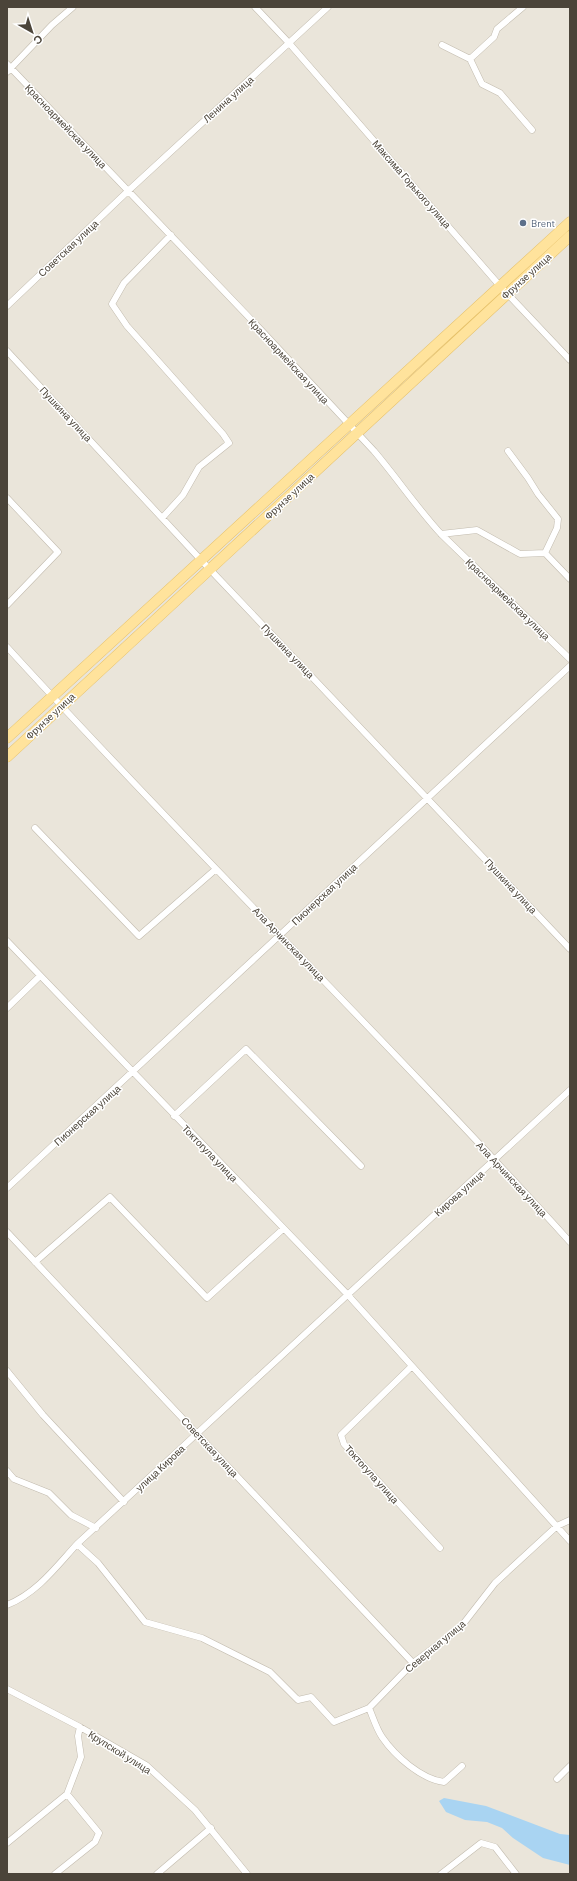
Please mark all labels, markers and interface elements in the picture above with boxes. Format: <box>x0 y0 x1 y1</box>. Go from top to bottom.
north arrow <box>12 12 52 52</box>
text: С <box>31 33 46 48</box>
street label: Ленина улица <box>200 73 256 125</box>
street label: Красноармейская улица <box>23 81 110 171</box>
street label: Максима Горького улица <box>370 137 454 231</box>
street label: Советская улица <box>35 217 101 279</box>
place label: Brent <box>531 217 556 229</box>
marker: Brent <box>518 218 528 228</box>
street label: Фрунзе улица <box>499 250 554 302</box>
street label: Красноармейская улица <box>246 316 332 406</box>
street label: Пушкина улица <box>37 384 95 444</box>
street label: Фрунзе улица <box>262 470 316 522</box>
street label: Красноармейская улица <box>463 556 553 643</box>
street label: Пушкина улица <box>259 621 317 681</box>
street label: Фрунзе улица <box>23 690 77 742</box>
street label: Пушкина улица <box>482 856 540 916</box>
street label: Пионерская улица <box>289 860 360 927</box>
street label: Ала Арчинская улица <box>250 904 328 984</box>
street label: Пионерская улица <box>51 1082 123 1148</box>
street label: Токтогула улица <box>180 1122 241 1184</box>
street label: Ала Арчинская улица <box>474 1139 550 1219</box>
street label: Кирова улица <box>432 1167 487 1218</box>
street label: Советская улица <box>179 1414 241 1480</box>
street label: улица Кирова <box>133 1442 187 1494</box>
street label: Токтогула улица <box>343 1442 402 1506</box>
street label: Северная улица <box>402 1617 468 1675</box>
street label: Крупской улица <box>86 1728 154 1776</box>

